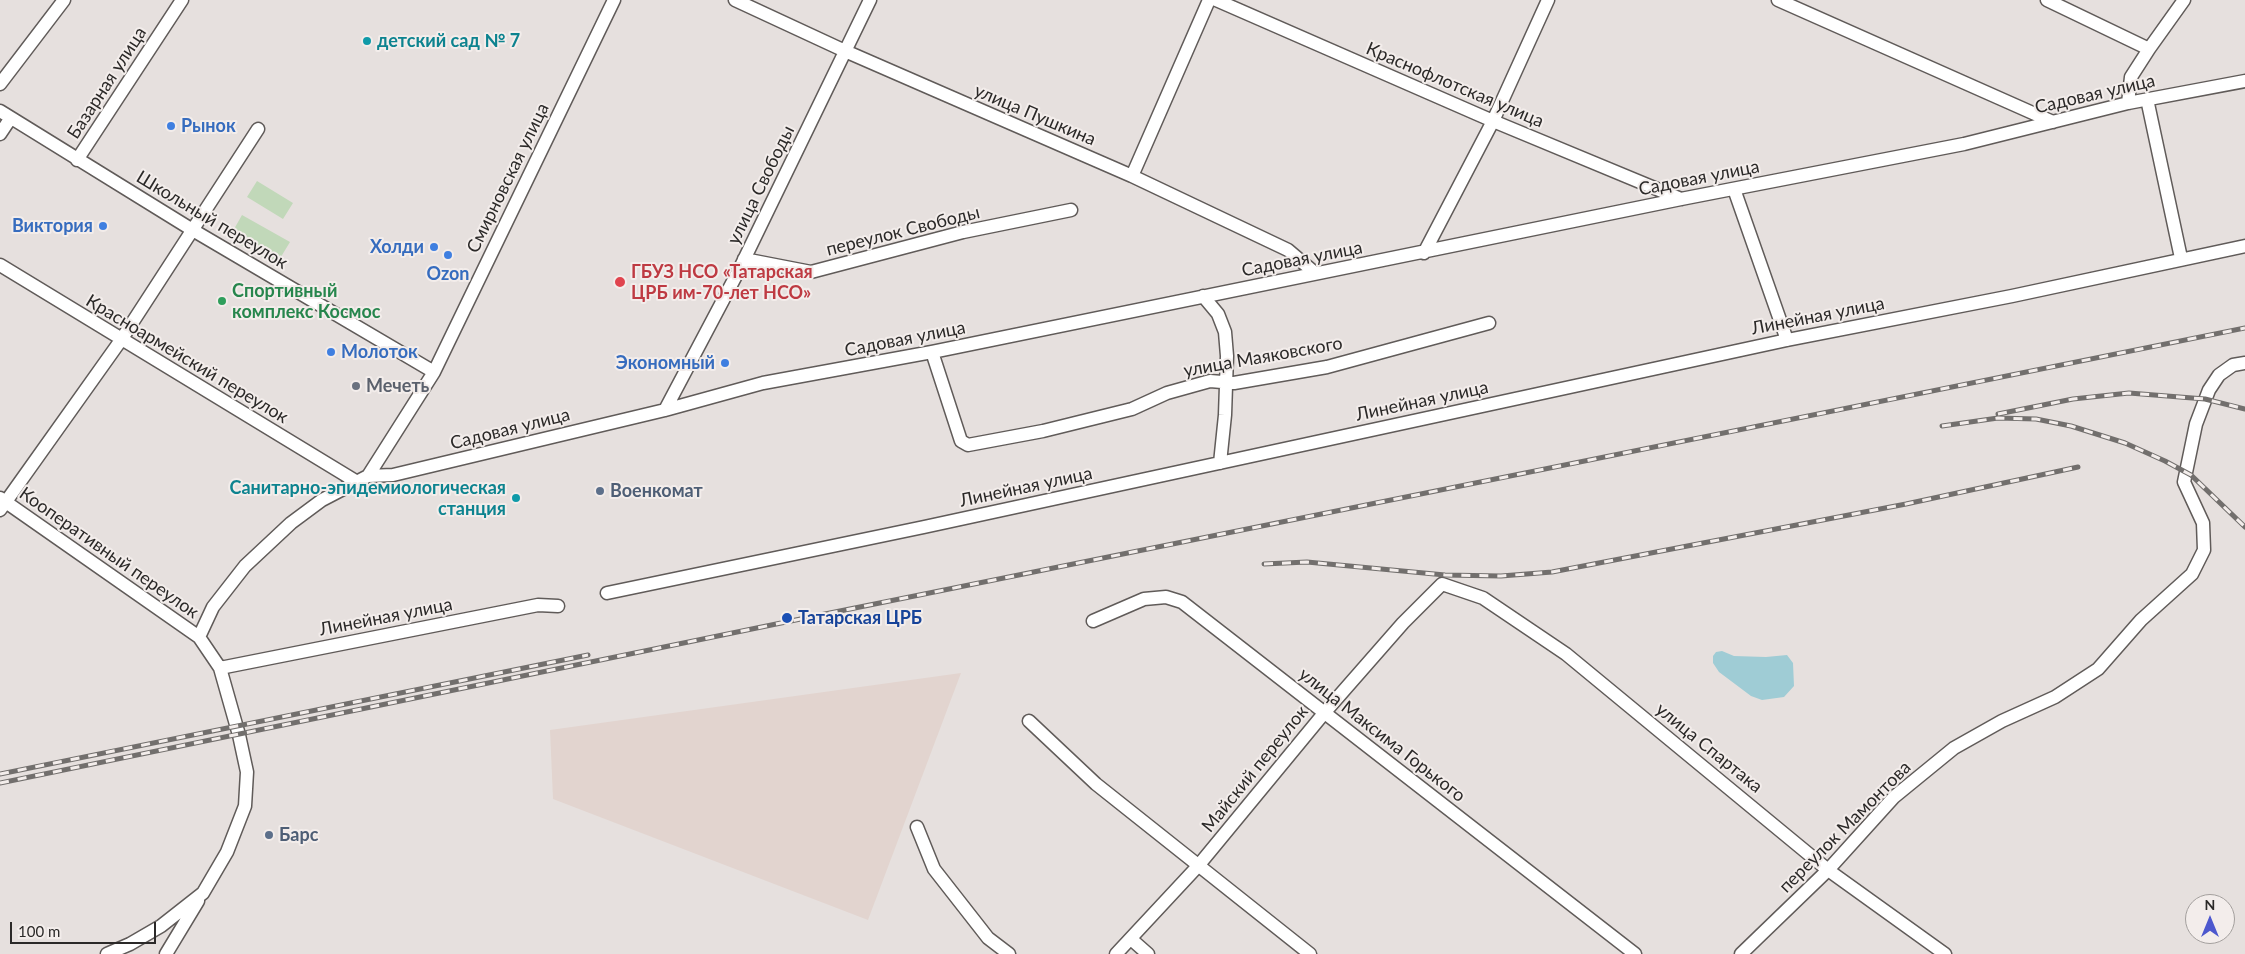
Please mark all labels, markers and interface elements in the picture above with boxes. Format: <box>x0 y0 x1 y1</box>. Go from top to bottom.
street label: Базарная улица <box>63 23 151 143</box>
place label: детский сад № 7 <box>377 30 520 52</box>
marker: детский сад № 7 <box>361 35 373 47</box>
street label: Краснофлотская улица <box>1363 38 1547 132</box>
street label: Садовая улица <box>2033 70 2157 118</box>
street label: улица Пушкина <box>971 80 1099 150</box>
street label: Смирновская улица <box>462 100 554 256</box>
place label: Рынок <box>181 115 236 137</box>
marker: Рынок <box>165 120 177 132</box>
street label: улица Свободы <box>723 122 799 248</box>
street label: Садовая улица <box>1637 156 1761 200</box>
street label: Школьный переулок <box>132 166 292 274</box>
street label: переулок Свободы <box>824 201 982 261</box>
place label: Виктория <box>12 215 93 237</box>
marker: Виктория <box>97 220 109 232</box>
place label: Холди <box>370 236 424 258</box>
street label: Садовая улица <box>1240 237 1364 281</box>
marker: Холди <box>428 241 440 253</box>
marker: Ozon <box>442 249 454 261</box>
place label: ГБУЗ НСО «Татарская ЦРБ им-70-лет НСО» <box>631 261 813 304</box>
place label: Ozon <box>427 263 469 285</box>
marker: ГБУЗ НСО «Татарская ЦРБ им-70-лет НСО» <box>613 275 627 289</box>
place label: Спортивный комплекс Космос <box>232 280 381 322</box>
street label: Красноармейский переулок <box>82 290 292 428</box>
street label: Линейная улица <box>1750 293 1886 339</box>
marker: Спортивный комплекс Космос <box>216 295 228 307</box>
street label: Садовая улица <box>843 317 967 361</box>
street label: улица Маяковского <box>1182 332 1344 382</box>
place label: Молоток <box>341 341 418 363</box>
marker: Молоток <box>325 346 337 358</box>
place label: Экономный <box>616 352 715 374</box>
marker: Экономный <box>719 357 731 369</box>
place label: Мечеть <box>366 375 429 397</box>
street label: Линейная улица <box>1354 376 1490 426</box>
marker: Мечеть <box>350 380 362 392</box>
street label: Садовая улица <box>448 404 572 454</box>
street label: Линейная улица <box>958 462 1094 512</box>
place label: Санитарно-эпидемиологическая станция <box>230 477 506 520</box>
place label: Военкомат <box>610 480 703 502</box>
street label: Кооперативный переулок <box>15 483 203 623</box>
marker: Военкомат <box>594 485 606 497</box>
marker: Санитарно-эпидемиологическая станция <box>510 492 522 504</box>
street label: Линейная улица <box>318 594 454 640</box>
place label: Татарская ЦРБ <box>798 607 922 629</box>
marker: Татарская ЦРБ <box>780 611 794 625</box>
street label: улица Максима Горького <box>1295 663 1469 807</box>
street label: улица Спартака <box>1651 698 1767 798</box>
street label: Майский переулок <box>1197 701 1313 837</box>
street label: переулок Мамонтова <box>1775 757 1915 897</box>
place label: Барс <box>279 824 318 846</box>
marker: Барс <box>263 829 275 841</box>
north arrow <box>2185 894 2235 944</box>
text: N <box>2205 896 2215 913</box>
scale bar <box>12 912 159 944</box>
text: 100 m <box>18 922 60 940</box>

